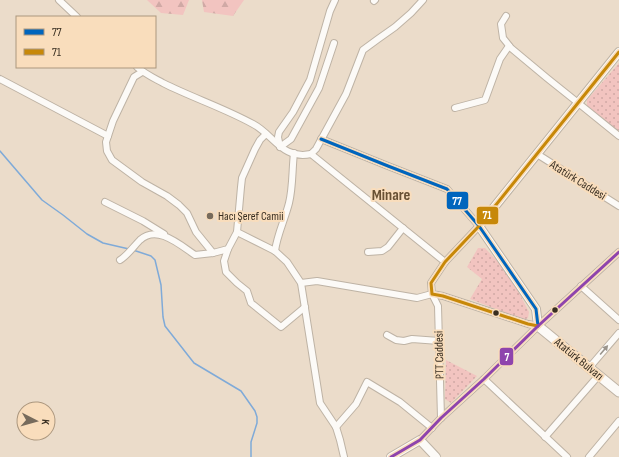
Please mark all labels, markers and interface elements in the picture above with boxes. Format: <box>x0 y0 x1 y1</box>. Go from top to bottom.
legend <box>16 16 156 68</box>
text: 77 <box>52 25 62 40</box>
text: 71 <box>52 45 62 60</box>
street label: Atatürk Caddesi <box>546 157 609 204</box>
district label: Minare <box>372 186 410 205</box>
line badge: 77 <box>446 191 469 210</box>
text: 77 <box>452 195 462 208</box>
line badge: 71 <box>476 206 499 225</box>
place label: Hacı Şeref Camii <box>218 209 283 224</box>
text: 71 <box>482 209 492 222</box>
marker: Hacı Şeref Camii <box>205 211 215 221</box>
unlabelled marker <box>550 305 560 315</box>
unlabelled marker <box>491 308 501 318</box>
street label: PTT Caddesi <box>432 331 447 379</box>
street label: Atatürk Bulvarı <box>550 334 606 384</box>
one-way arrow <box>600 345 609 356</box>
line badge: 7 <box>499 347 514 366</box>
text: 7 <box>505 351 510 364</box>
north arrow <box>16 401 56 441</box>
text: K <box>39 419 52 426</box>

